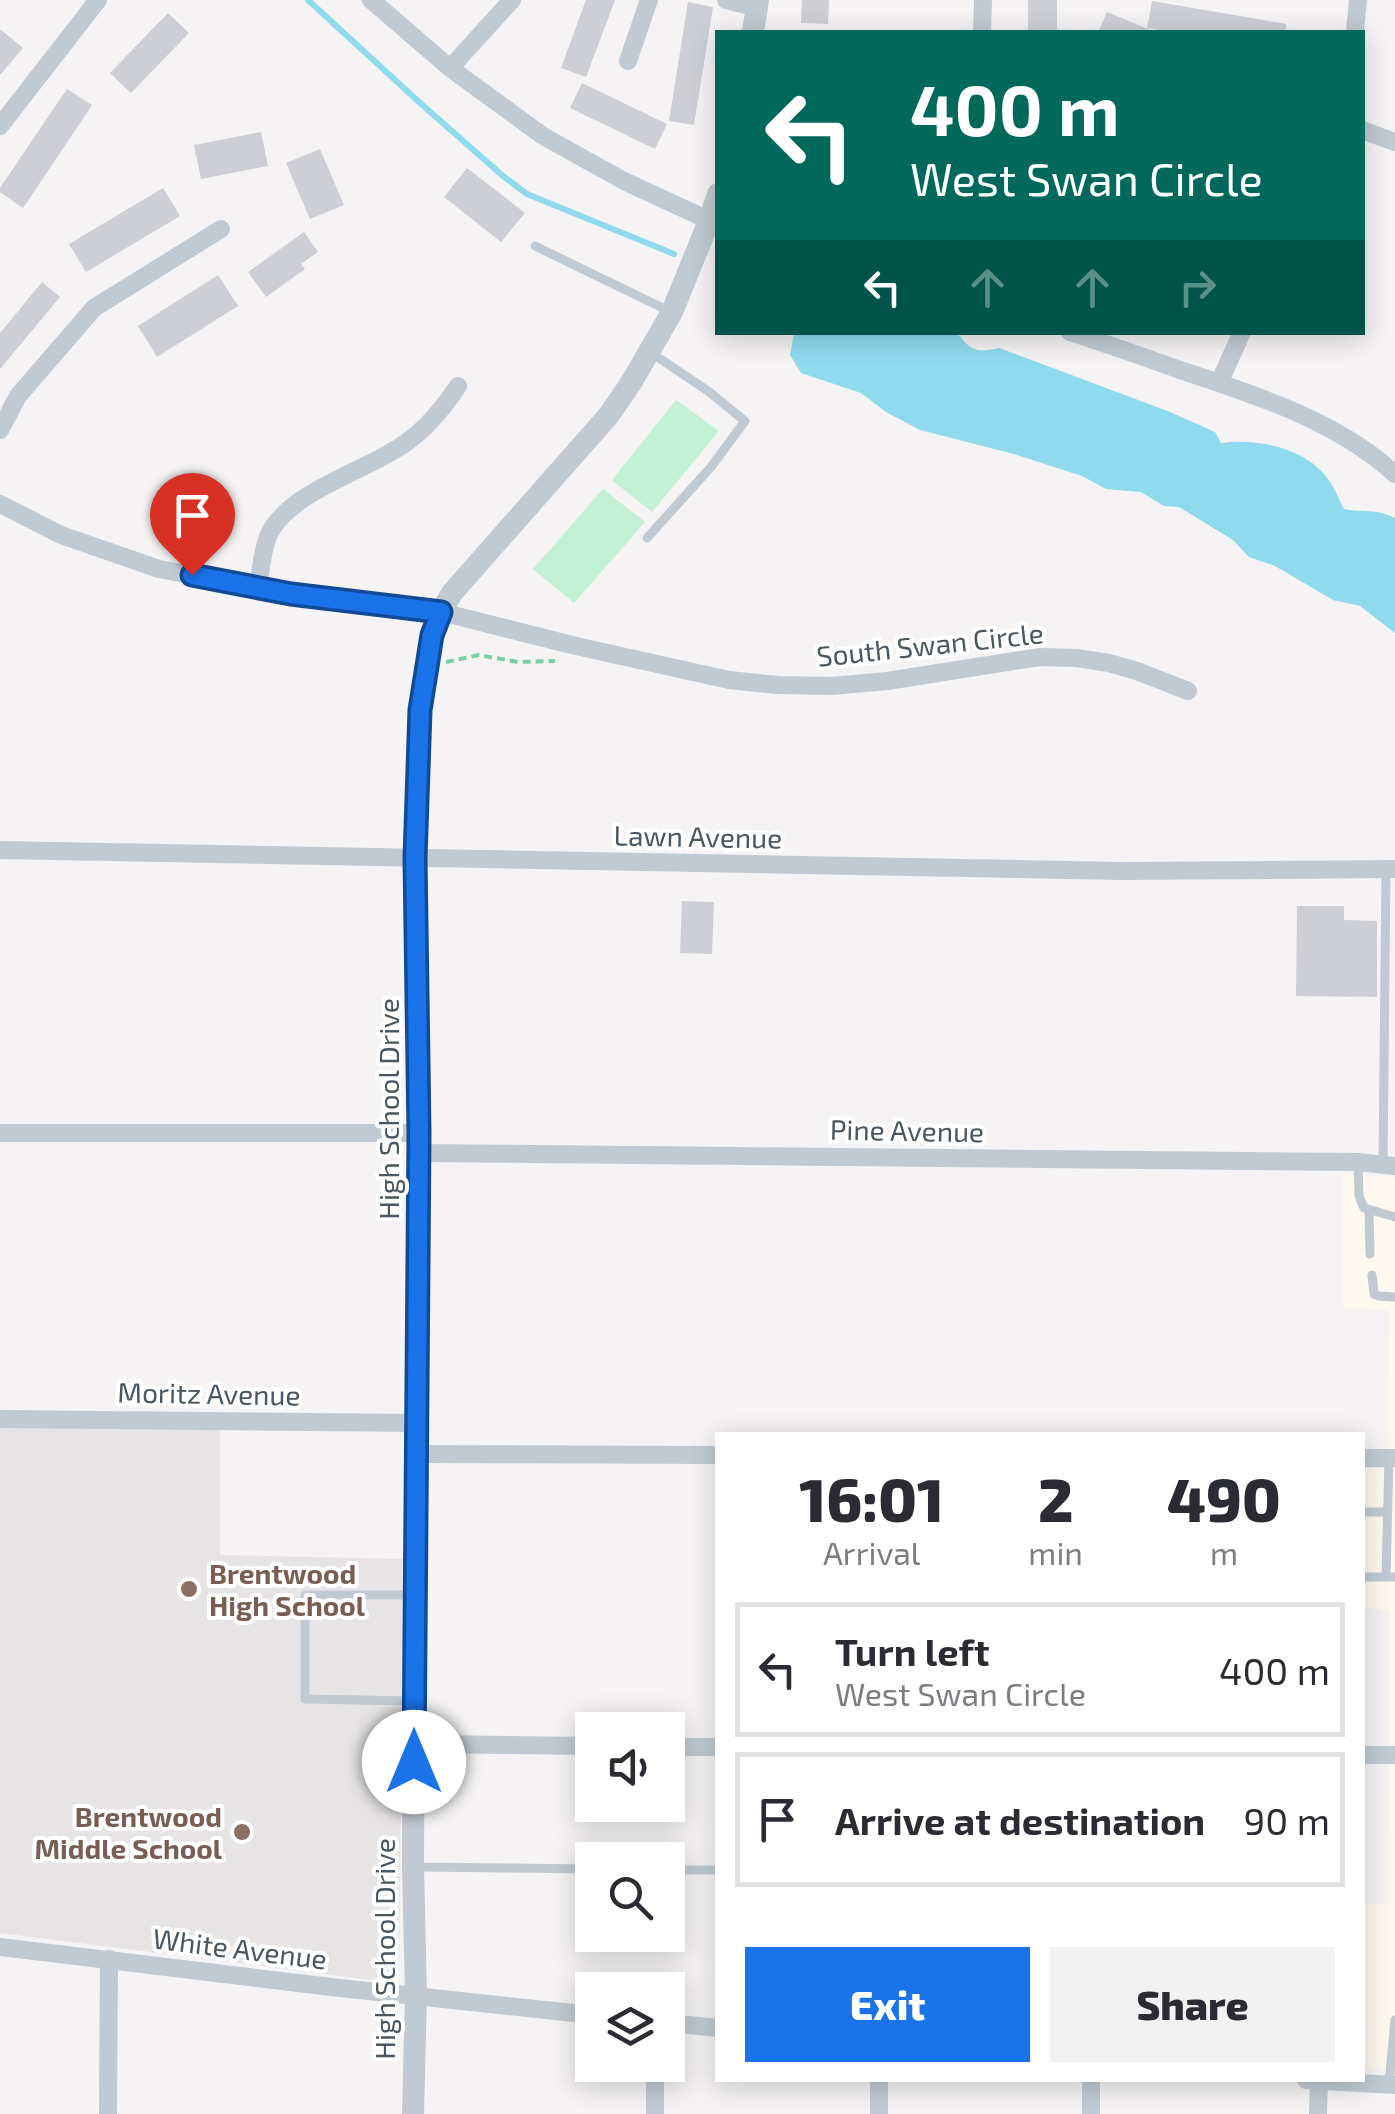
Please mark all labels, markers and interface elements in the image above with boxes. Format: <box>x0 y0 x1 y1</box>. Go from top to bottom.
text: 400 m <box>910 66 1120 150</box>
icon: left <box>745 70 875 200</box>
text: West Swan Circle <box>910 151 1263 205</box>
icon: left <box>855 260 910 315</box>
icon: ahead <box>960 260 1015 315</box>
icon: ahead <box>1065 260 1120 315</box>
icon: right <box>1170 260 1225 315</box>
pin <box>150 473 235 576</box>
icon: arrive <box>165 488 220 543</box>
street label: South Swan Circle <box>815 615 1045 673</box>
street label: Lawn Avenue <box>613 818 783 854</box>
street label: High School Drive <box>371 998 405 1220</box>
street label: Pine Avenue <box>830 1112 984 1148</box>
street label: Moritz Avenue <box>117 1374 301 1412</box>
text: 16:01 <box>799 1462 944 1534</box>
text: 2 <box>1038 1462 1073 1534</box>
text: 490 <box>1167 1462 1281 1534</box>
text: Arrival <box>823 1533 920 1571</box>
text: min <box>1028 1533 1083 1571</box>
text: m <box>1210 1533 1238 1571</box>
place label: Brentwood High School <box>209 1556 366 1622</box>
marker: Brentwood High School <box>178 1578 200 1600</box>
text: Turn left <box>835 1628 990 1674</box>
icon: left <box>750 1642 805 1697</box>
text: 400 m <box>1219 1647 1330 1693</box>
text: West Swan Circle <box>835 1674 1086 1712</box>
position arrow <box>362 1710 466 1814</box>
map controls <box>575 1712 685 2082</box>
button: sound <box>575 1712 685 1822</box>
icon: arrive <box>750 1792 805 1847</box>
text: Arrive at destination <box>835 1797 1205 1843</box>
text: 90 m <box>1244 1797 1330 1843</box>
place label: Brentwood Middle School <box>34 1799 223 1865</box>
marker: Brentwood Middle School <box>231 1821 253 1843</box>
street label: High School Drive <box>367 1838 401 2060</box>
button: search <box>575 1842 685 1952</box>
street label: White Avenue <box>151 1920 329 1976</box>
button: Exit <box>745 1947 1030 2062</box>
button: Share <box>1050 1947 1335 2062</box>
button: layers <box>575 1972 685 2082</box>

